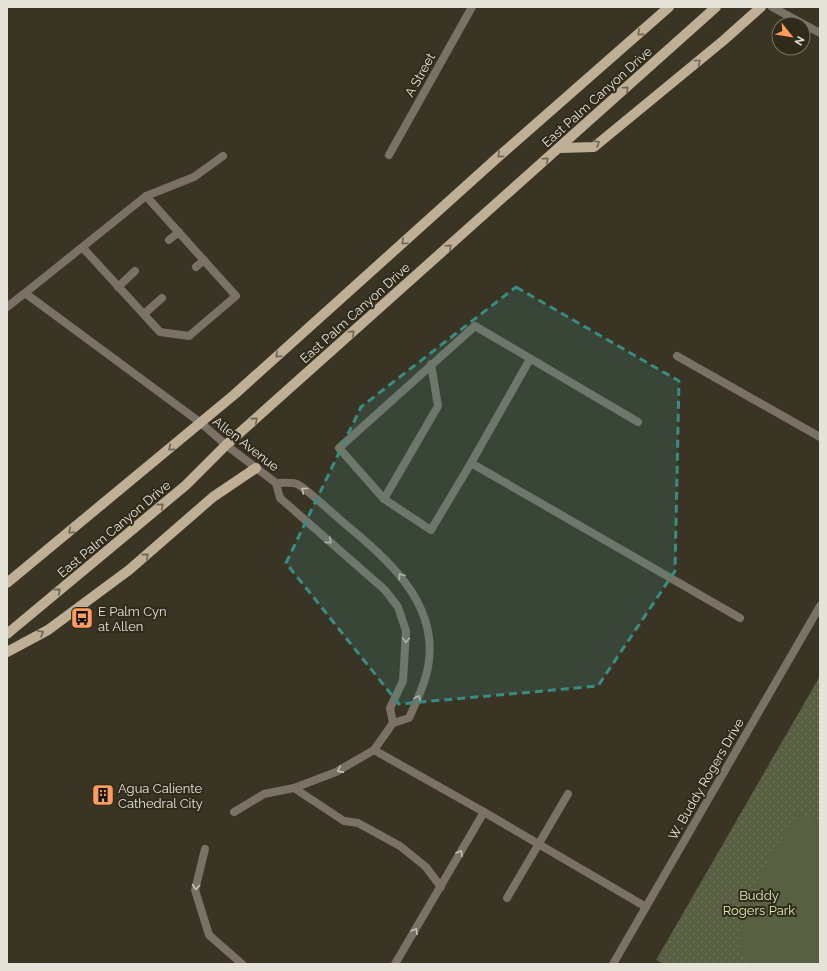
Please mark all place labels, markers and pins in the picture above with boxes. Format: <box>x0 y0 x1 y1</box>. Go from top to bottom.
place label: E Palm Cyn at Allen <box>98 604 167 634</box>
bus stop icon: E Palm Cyn at Allen <box>69 605 95 631</box>
place label: Agua Caliente Cathedral City <box>118 781 203 811</box>
building icon: Agua Caliente Cathedral City <box>90 782 116 808</box>

